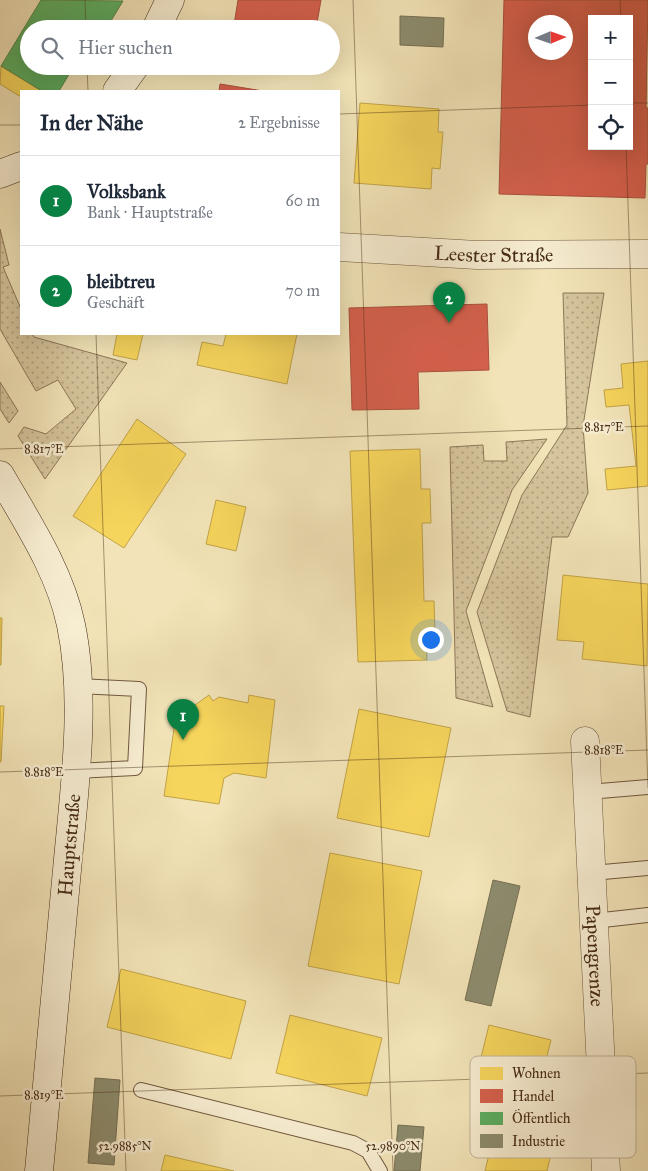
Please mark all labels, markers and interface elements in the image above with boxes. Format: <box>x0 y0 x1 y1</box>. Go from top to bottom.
north arrow <box>528 15 573 60</box>
map controls <box>588 15 633 150</box>
button: + <box>588 15 633 60</box>
search box <box>20 20 340 75</box>
icon: search <box>38 34 66 62</box>
text: Hier suchen <box>78 36 172 59</box>
button: − <box>588 60 633 105</box>
button: locate <box>588 105 633 150</box>
text: In der Nähe <box>40 110 143 136</box>
text: 2 Ergebnisse <box>238 113 320 132</box>
text: Volksbank <box>87 180 166 203</box>
text: 1 <box>53 191 59 210</box>
text: 60 m <box>286 191 320 210</box>
text: Bank · Hauptstraße <box>87 203 213 222</box>
street label: Leester Straße <box>433 241 553 267</box>
text: bleibtreu <box>87 270 155 293</box>
text: 2 <box>52 281 60 300</box>
text: 70 m <box>285 281 320 300</box>
pin: 2 <box>433 282 465 323</box>
text: Geschäft <box>87 293 145 312</box>
text: 8.817°E <box>584 420 624 434</box>
text: 8.817°E <box>24 442 64 456</box>
your location <box>418 627 444 653</box>
pin: 1 <box>167 699 199 740</box>
text: 8.818°E <box>584 743 624 757</box>
text: 8.818°E <box>24 765 64 779</box>
street label: Hauptstraße <box>53 793 85 897</box>
street label: Papengrenze <box>581 904 610 1007</box>
legend <box>470 1056 636 1158</box>
text: Wohnen <box>512 1065 561 1082</box>
text: 8.819°E <box>24 1088 64 1102</box>
text: Handel <box>512 1088 554 1105</box>
text: Öffentlich <box>512 1108 571 1127</box>
text: Industrie <box>512 1133 565 1150</box>
text: 52.9885°N <box>98 1139 152 1153</box>
text: 52.9890°N <box>365 1139 421 1153</box>

